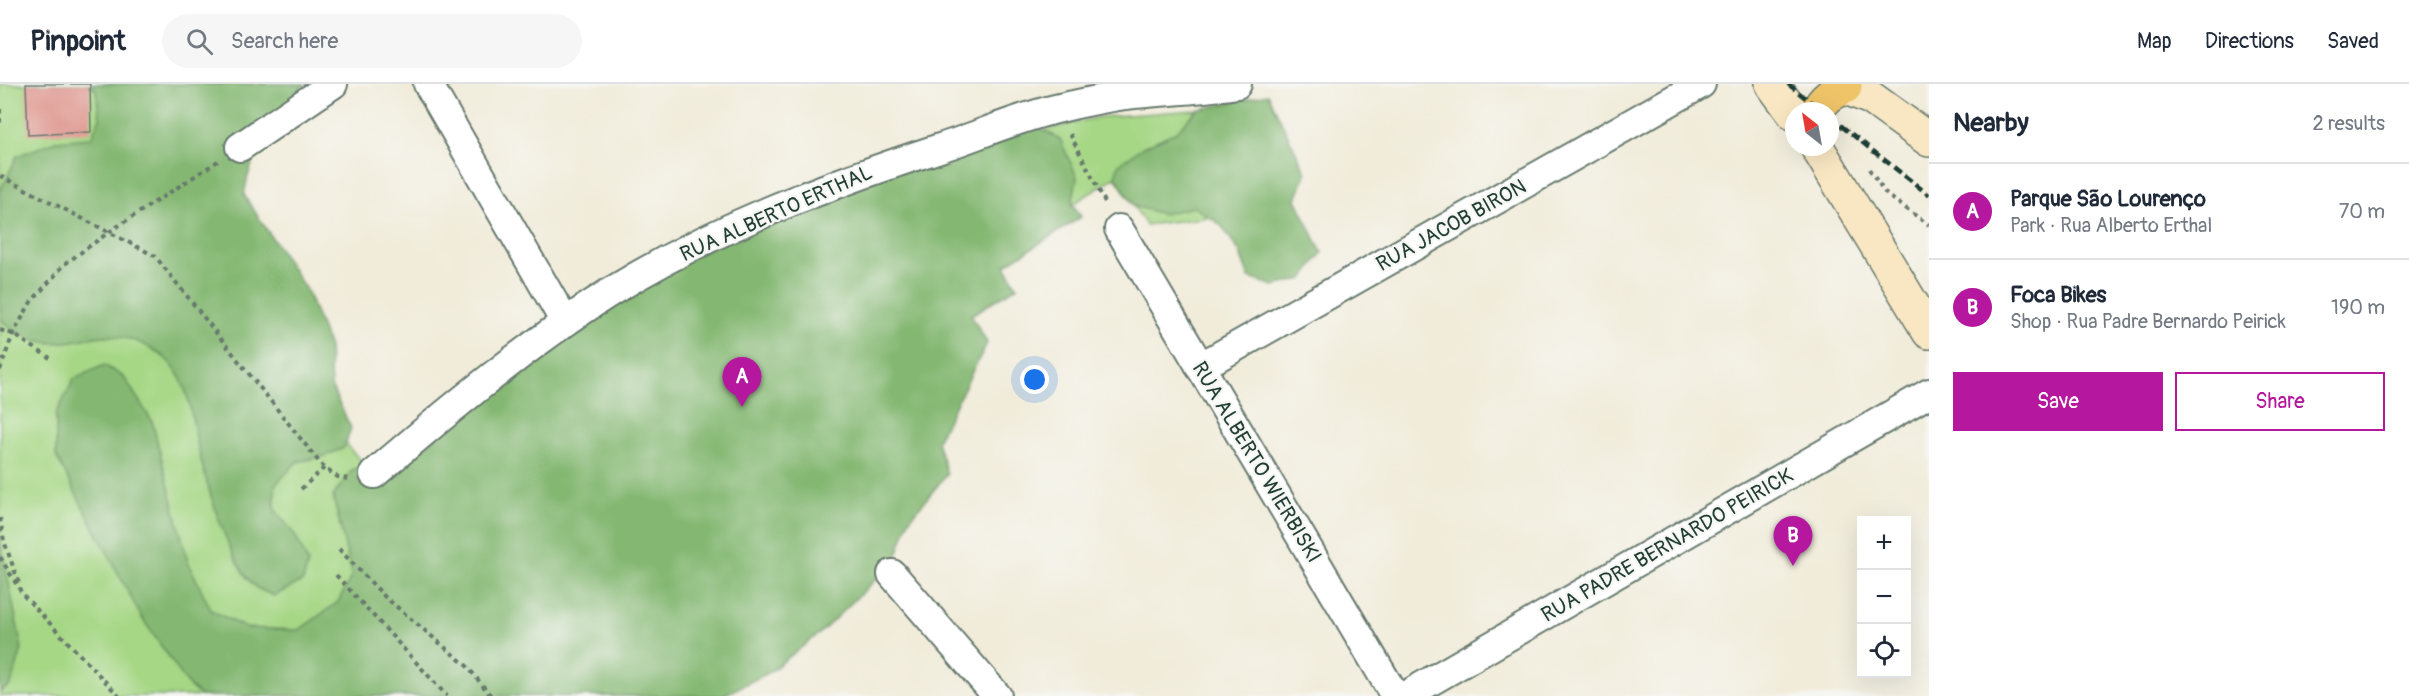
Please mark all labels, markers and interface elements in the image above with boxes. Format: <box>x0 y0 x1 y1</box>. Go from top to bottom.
search box <box>162 14 582 68</box>
text: Pinpoint <box>30 24 126 59</box>
icon: search <box>183 25 216 58</box>
text: Search here <box>231 27 338 55</box>
text: Map <box>2137 28 2172 55</box>
text: Directions <box>2205 28 2294 55</box>
text: Saved <box>2327 28 2379 55</box>
north arrow <box>1785 102 1839 156</box>
text: Nearby <box>1953 107 2029 139</box>
text: 2 results <box>2313 111 2385 136</box>
street label: RUA ALBERTO ERTHAL <box>676 159 877 268</box>
street label: RUA JACOB BIRON <box>1372 173 1531 278</box>
text: Parque São Lourenço <box>2010 185 2206 213</box>
text: A <box>1966 199 1979 224</box>
text: 70 m <box>2339 199 2385 224</box>
text: Park · Rua Alberto Erthal <box>2010 213 2212 238</box>
text: Foca Bikes <box>2010 281 2106 309</box>
text: B <box>1967 295 1978 320</box>
text: 190 m <box>2331 295 2385 320</box>
text: Shop · Rua Padre Bernardo Peirick <box>2010 309 2286 334</box>
street label: RUA ALBERTO WIERBISKI <box>1186 357 1327 568</box>
pin: A <box>722 358 762 407</box>
your location <box>1020 365 1049 394</box>
button: Save <box>1953 372 2163 431</box>
button: Share <box>2175 372 2385 431</box>
street label: RUA PADRE BERNARDO PEIRICK <box>1537 463 1797 627</box>
pin: B <box>1774 516 1812 566</box>
map controls <box>1857 516 1911 678</box>
button: + <box>1857 516 1911 570</box>
button: − <box>1857 570 1911 624</box>
button: locate <box>1857 624 1911 678</box>

